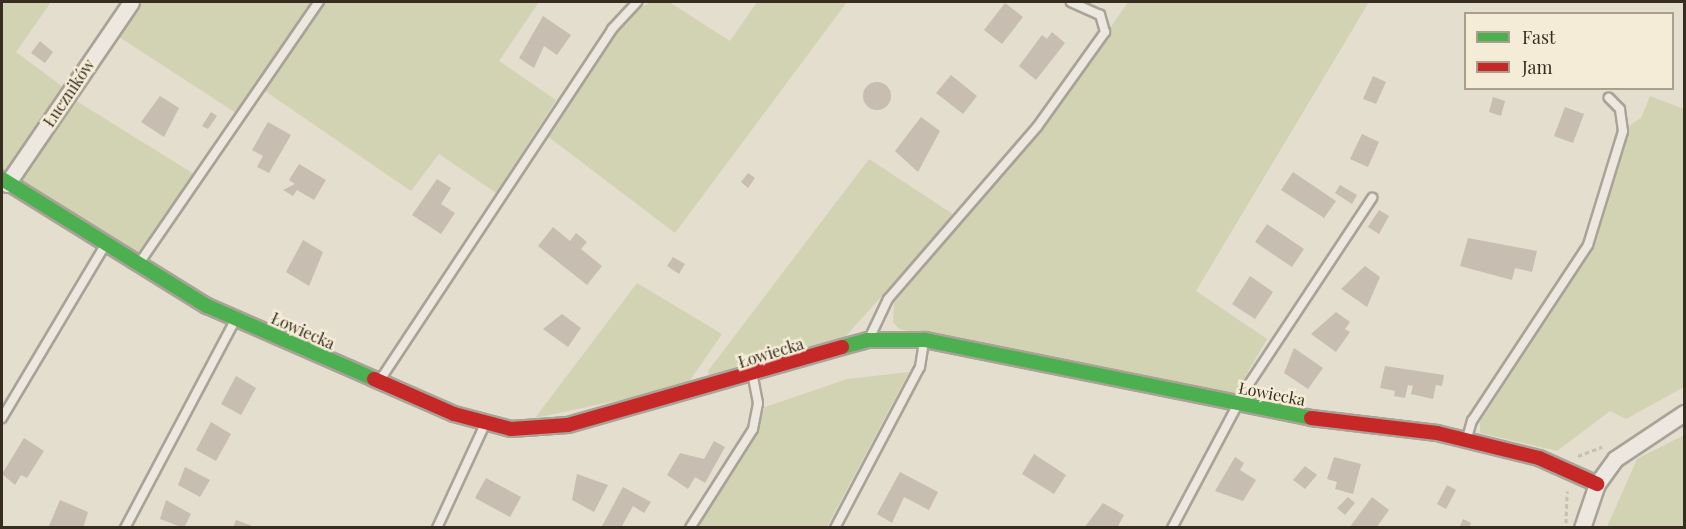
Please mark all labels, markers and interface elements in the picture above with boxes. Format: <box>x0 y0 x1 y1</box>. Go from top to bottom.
legend <box>1464 12 1674 90</box>
text: Fast <box>1522 25 1555 49</box>
street label: Łuczników <box>39 55 99 131</box>
text: Jam <box>1522 55 1552 79</box>
street label: Łowiecka <box>268 308 338 354</box>
street label: Łowiecka <box>736 334 806 372</box>
street label: Łowiecka <box>1237 378 1307 410</box>

